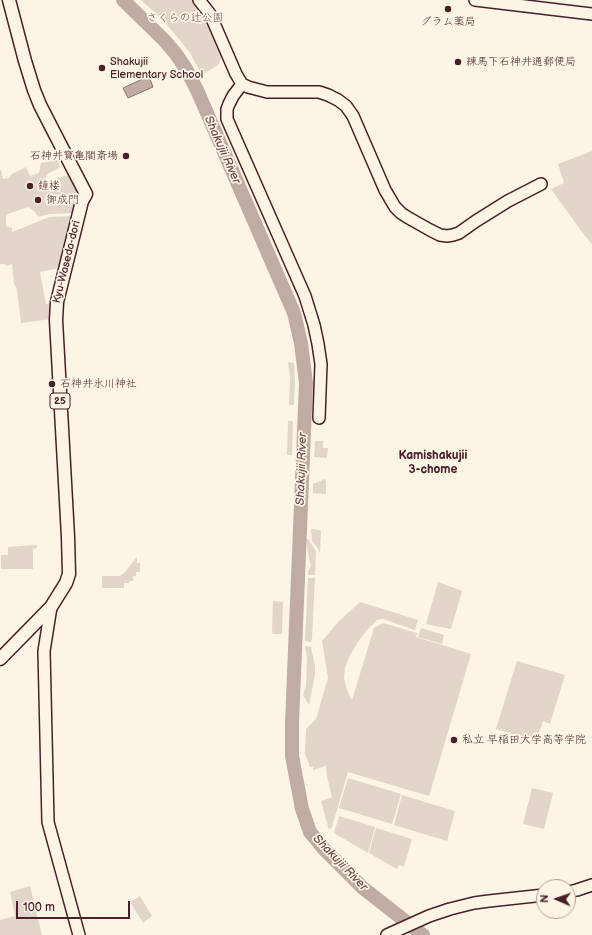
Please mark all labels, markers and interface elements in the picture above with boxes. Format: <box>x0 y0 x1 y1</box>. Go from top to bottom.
marker: グラム薬局 <box>443 4 453 14</box>
park label: さくらの辻公園 <box>147 11 223 25</box>
place label: グラム薬局 <box>421 15 475 29</box>
place label: Shakujii Elementary School <box>110 55 203 81</box>
place label: 練馬下石神井通郵便局 <box>466 55 576 69</box>
marker: 練馬下石神井通郵便局 <box>453 57 463 67</box>
marker: Shakujii Elementary School <box>97 63 107 73</box>
water label: Shakujii River <box>201 114 243 186</box>
place label: 石神井寶亀閣斎場 <box>30 149 118 163</box>
marker: 石神井寶亀閣斎場 <box>121 151 131 161</box>
place label: 鐘楼 <box>38 179 60 193</box>
marker: 鐘楼 <box>25 181 35 191</box>
place label: 御成門 <box>46 193 79 207</box>
marker: 御成門 <box>33 195 43 205</box>
street label: Kyu-Waseda-dori <box>50 219 84 305</box>
place label: 石神井氷川神社 <box>60 377 137 391</box>
marker: 石神井氷川神社 <box>47 379 57 389</box>
road number: 25 <box>50 393 70 409</box>
water label: Shakujii River <box>294 432 310 506</box>
district label: Kamishakujii 3-chome <box>399 449 467 477</box>
place label: 私立 早稲田大学高等学院 <box>462 733 586 747</box>
marker: 私立 早稲田大学高等学院 <box>449 735 459 745</box>
water label: Shakujii River <box>310 832 370 894</box>
north arrow <box>536 879 576 919</box>
scale bar <box>18 893 132 919</box>
text: N <box>538 894 551 903</box>
text: 100 m <box>23 900 55 915</box>

